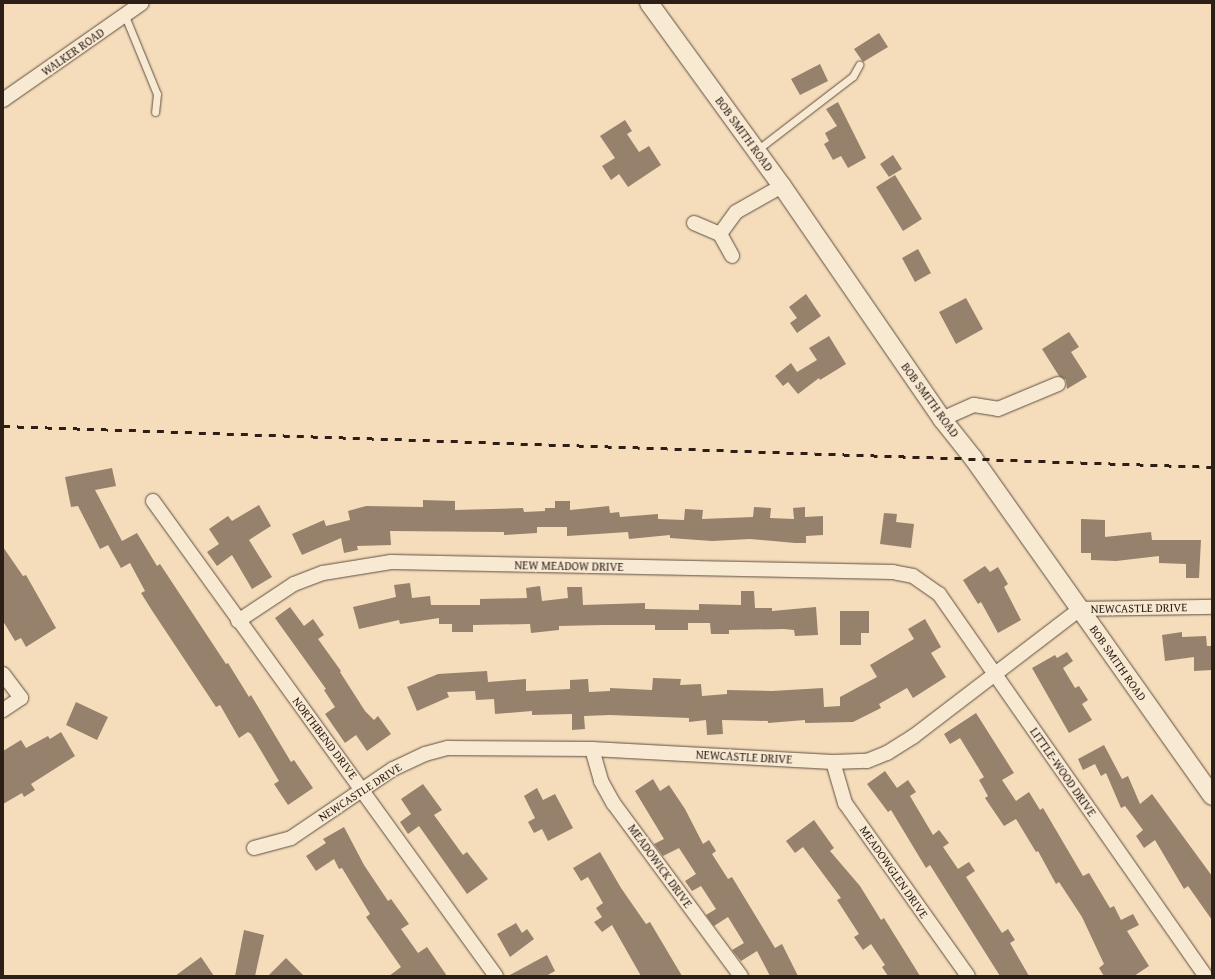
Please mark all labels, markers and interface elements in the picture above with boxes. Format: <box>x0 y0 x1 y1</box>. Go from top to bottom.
street label: WALKER ROAD <box>39 25 107 79</box>
street label: BOB SMITH ROAD <box>712 94 776 174</box>
street label: BOB SMITH ROAD <box>898 360 962 440</box>
street label: NEW MEADOW DRIVE <box>514 558 624 574</box>
street label: NEWCASTLE DRIVE <box>1091 600 1187 616</box>
street label: BOB SMITH ROAD <box>1087 623 1149 703</box>
street label: NORTHBEND DRIVE <box>289 694 361 782</box>
street label: LITTLE-WOOD DRIVE <box>1027 725 1099 819</box>
street label: NEWCASTLE DRIVE <box>695 747 793 767</box>
street label: NEWCASTLE DRIVE <box>316 760 404 824</box>
street label: MEADOWICK DRIVE <box>625 821 695 911</box>
street label: MEADOWGLEN DRIVE <box>857 823 931 921</box>

